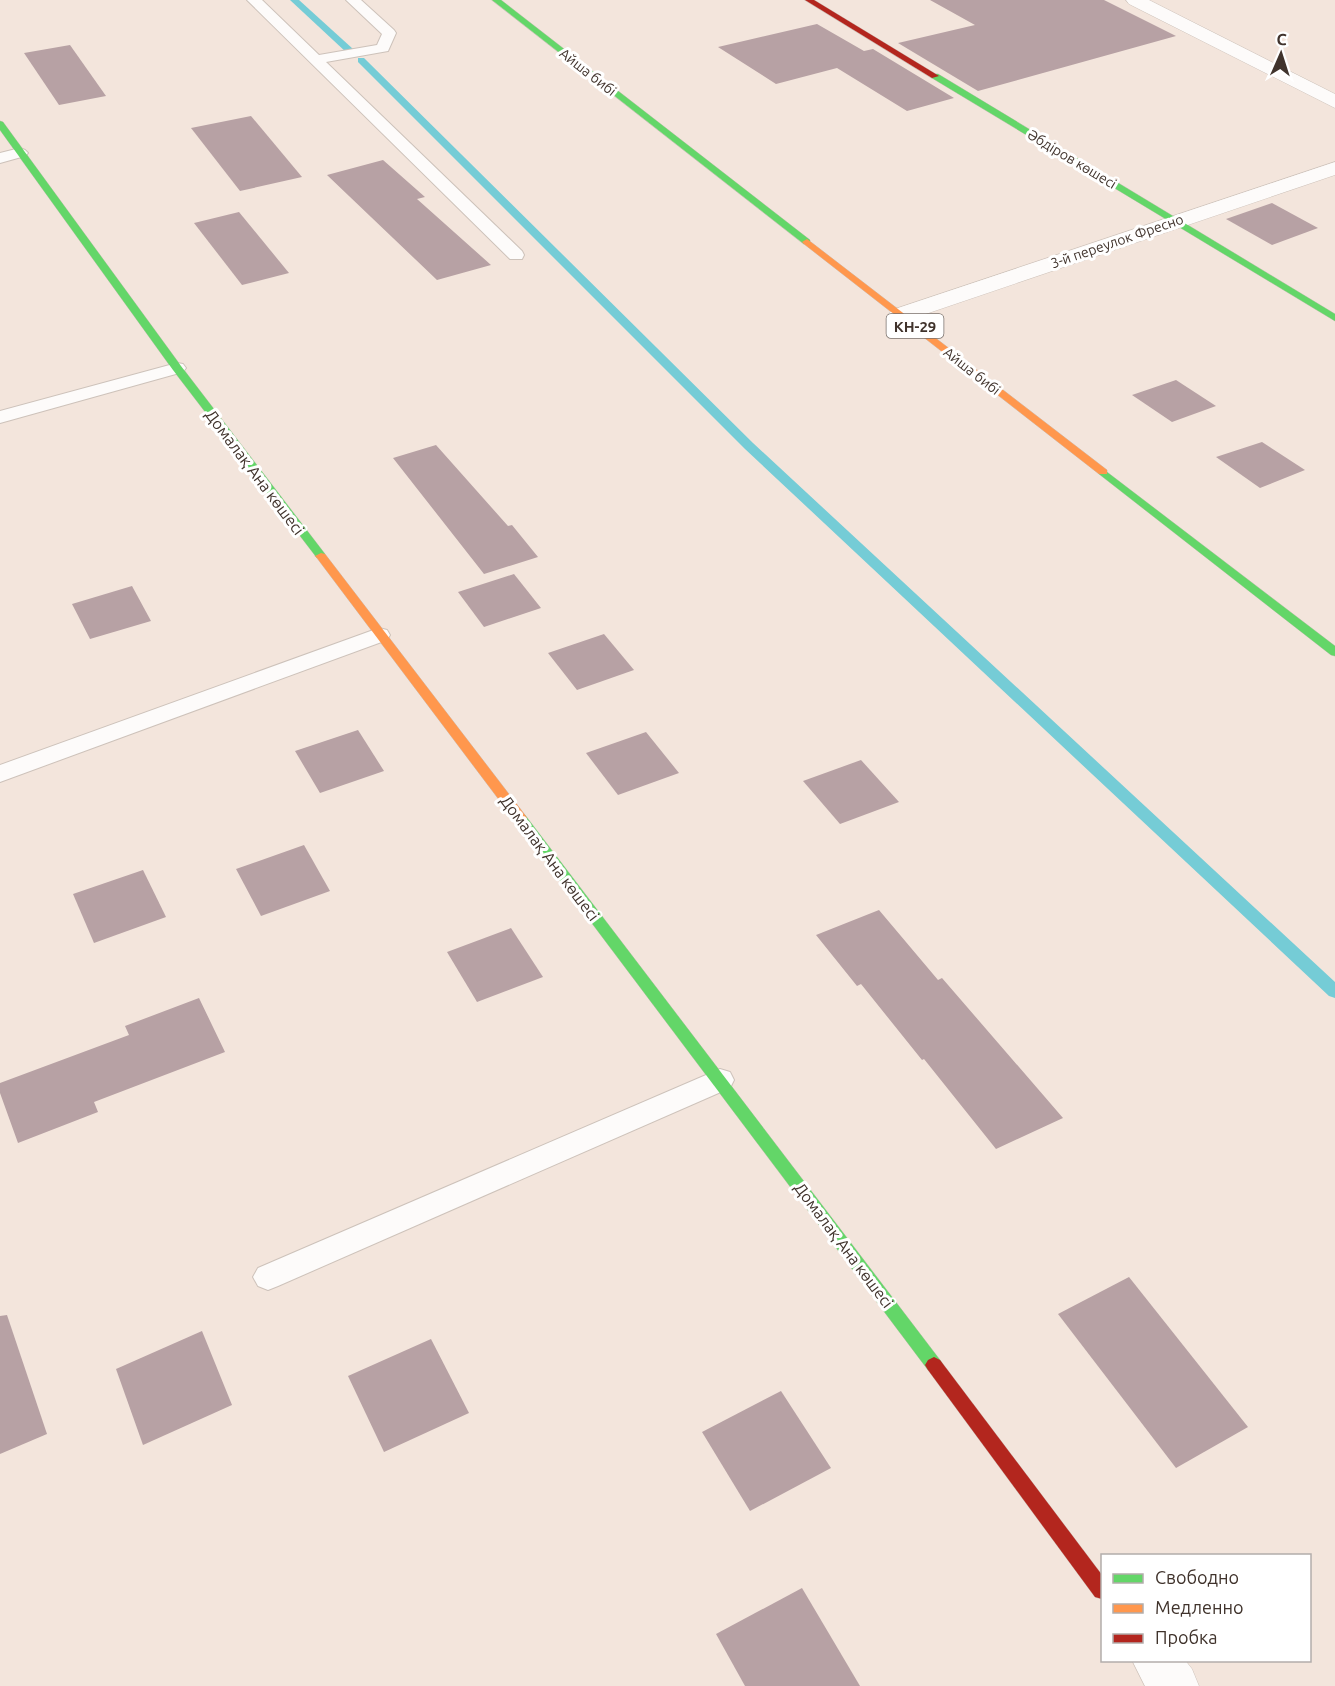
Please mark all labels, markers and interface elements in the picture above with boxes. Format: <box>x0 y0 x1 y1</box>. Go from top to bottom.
north arrow <box>1251 24 1311 84</box>
text: С <box>1276 30 1287 48</box>
street label: Айша бибі <box>557 45 619 99</box>
street label: Әбдіров көшесі <box>1025 126 1119 192</box>
street label: 3-й переулок Фресно <box>1049 211 1185 271</box>
road number: КН-29 <box>886 314 944 338</box>
street label: Айша бибі <box>941 344 1003 398</box>
street label: Домалақ Ана көшесі <box>202 406 308 538</box>
street label: Домалақ Ана көшесі <box>497 792 603 924</box>
street label: Домалақ Ана көшесі <box>791 1179 897 1311</box>
legend <box>1101 1554 1311 1662</box>
text: Свободно <box>1155 1567 1239 1587</box>
text: Медленно <box>1155 1597 1244 1617</box>
text: Пробка <box>1155 1627 1218 1647</box>

